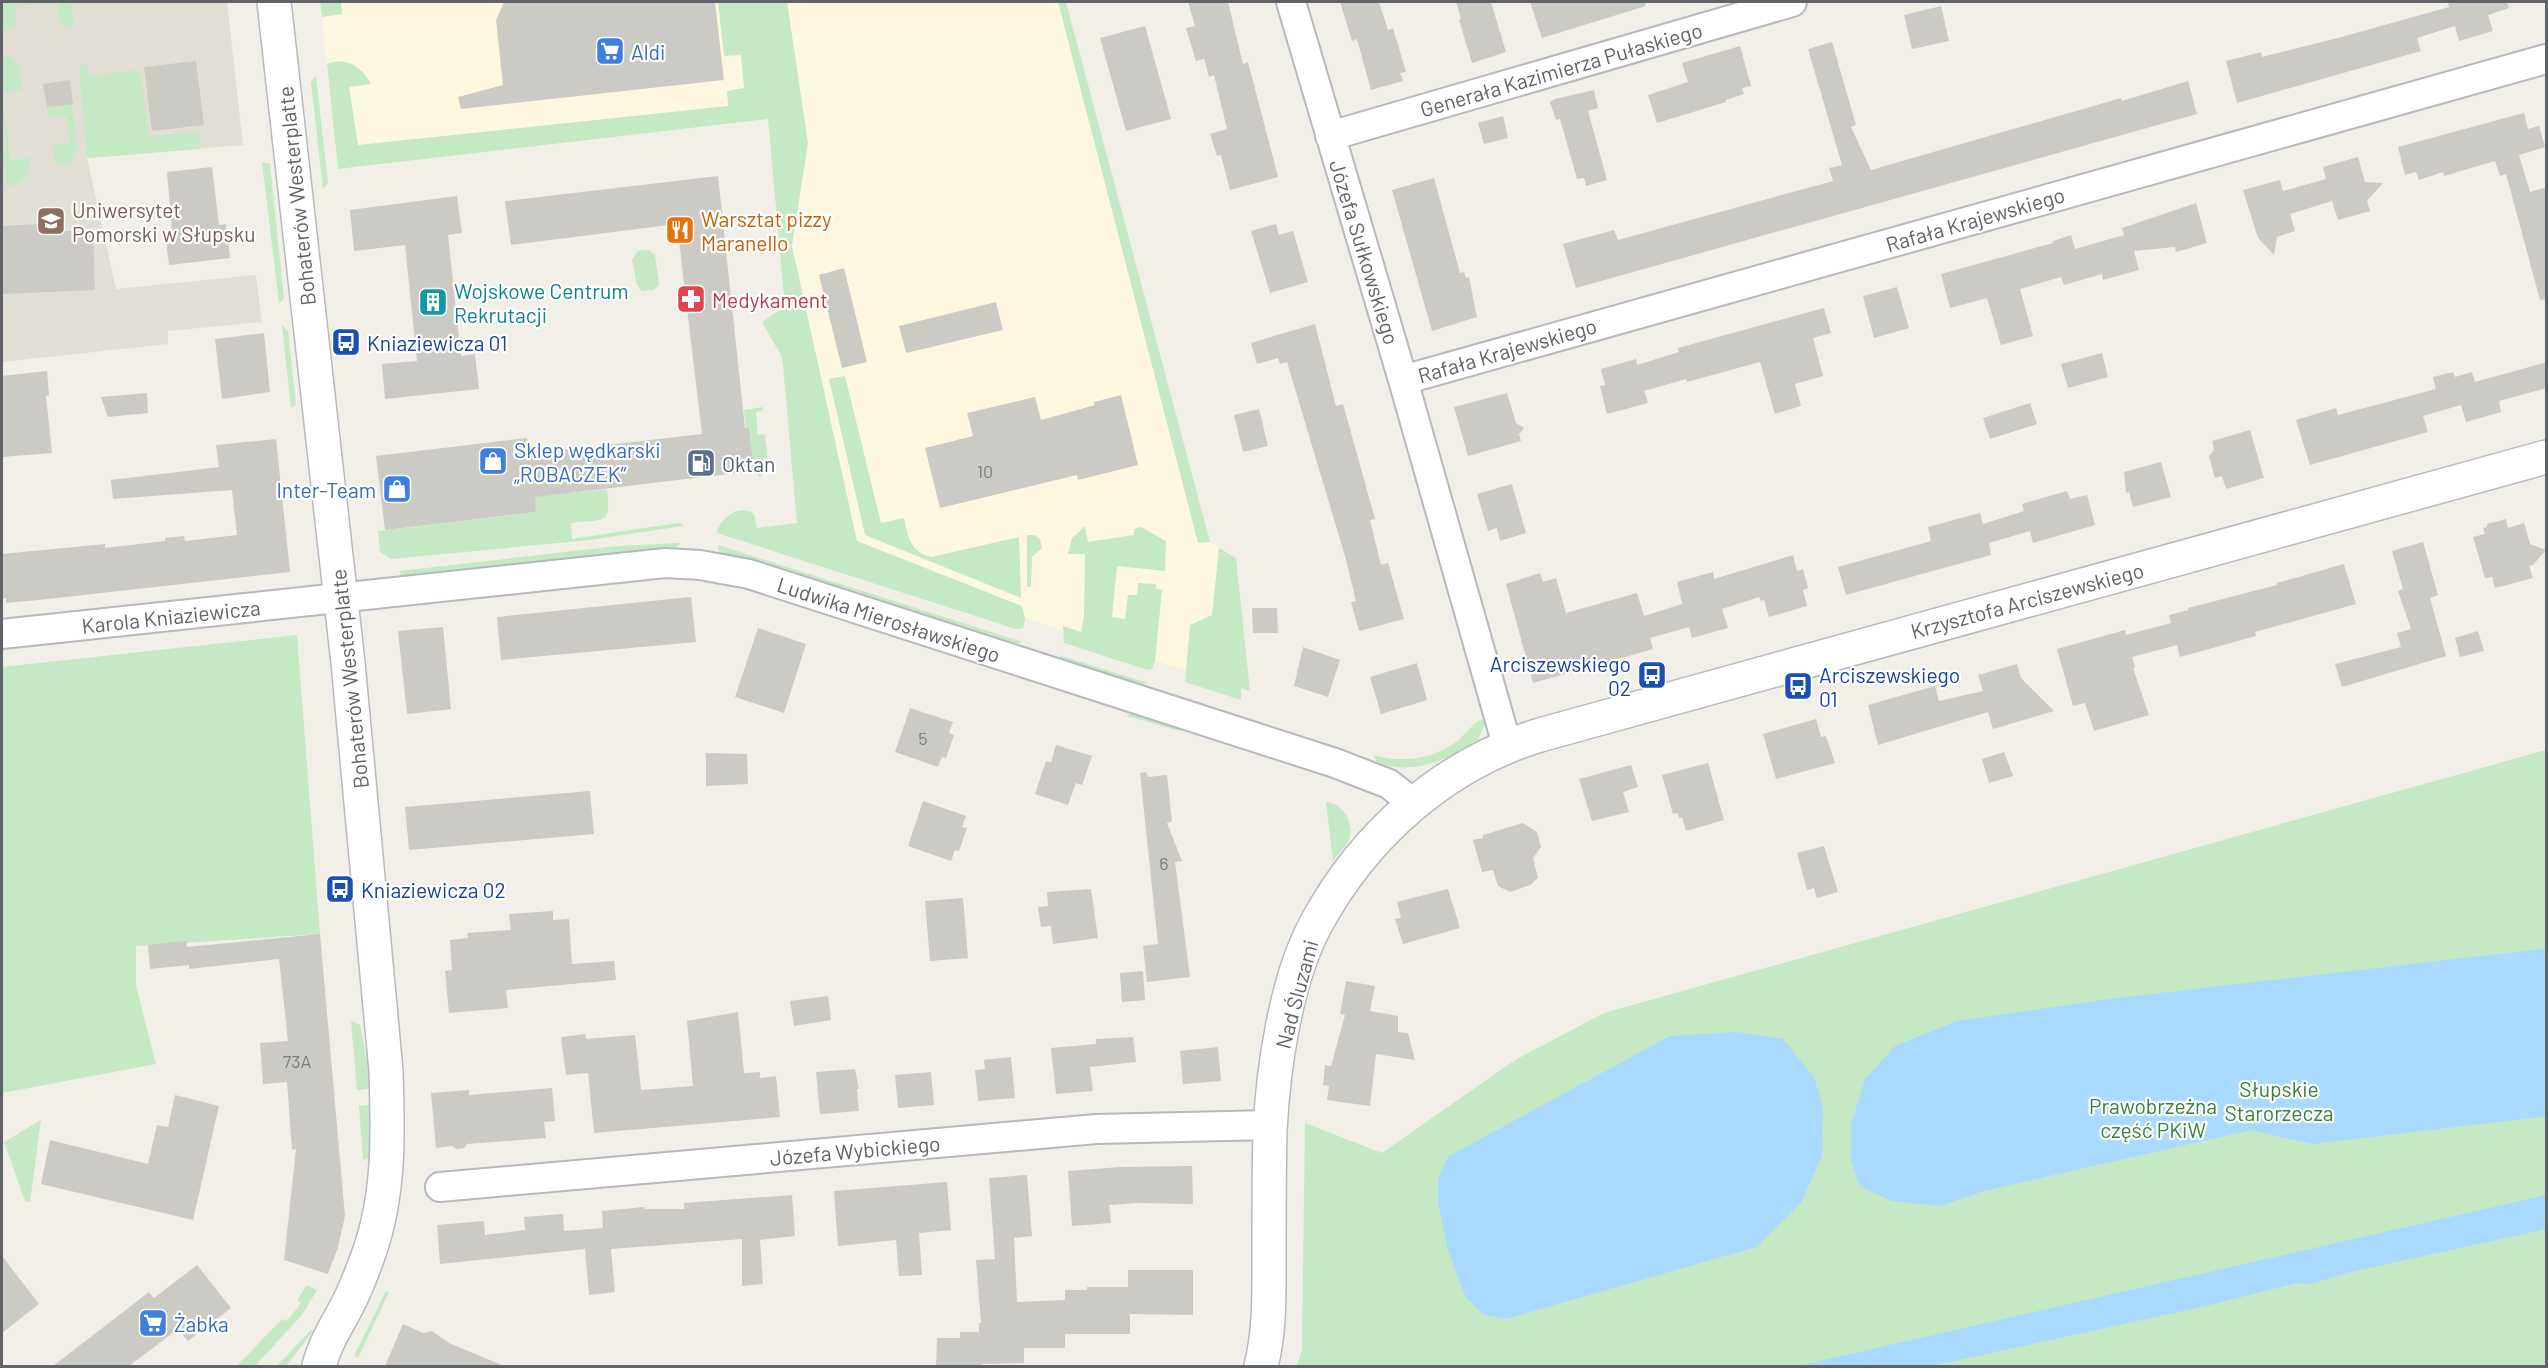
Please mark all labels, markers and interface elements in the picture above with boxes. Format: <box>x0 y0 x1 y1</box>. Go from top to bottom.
street label: Generała Kazimierza Pułaskiego <box>1417 17 1705 121</box>
supermarket icon: Aldi <box>594 35 626 67</box>
place label: Aldi <box>631 39 665 64</box>
street label: Bohaterów Westerplatte <box>272 85 320 307</box>
street label: Józefa Sułkowskiego <box>1325 157 1405 347</box>
street label: Rafała Krajewskiego <box>1883 181 2067 257</box>
place label: Uniwersytet Pomorski w Słupsku <box>72 197 255 246</box>
school or university icon: Uniwersytet Pomorski w Słupsku <box>35 205 67 237</box>
place label: Warsztat pizzy Maranello <box>701 206 832 255</box>
restaurant icon: Warsztat pizzy Maranello <box>664 214 696 246</box>
place label: Wojskowe Centrum Rekrutacji <box>454 278 629 327</box>
pharmacy icon: Medykament <box>675 283 707 315</box>
building icon: Wojskowe Centrum Rekrutacji <box>417 286 449 318</box>
place label: Medykament <box>712 287 828 312</box>
street label: Rafała Krajewskiego <box>1415 312 1599 388</box>
bus stop icon: Kniaziewicza 01 <box>330 326 362 358</box>
place label: Kniaziewicza 01 <box>367 330 507 355</box>
place label: Sklep wędkarski „ROBACZEK” <box>514 437 661 486</box>
shop icon: Sklep wędkarski „ROBACZEK” <box>477 445 509 477</box>
fuel station icon: Oktan <box>685 447 717 479</box>
place label: Oktan <box>722 451 775 476</box>
house number: 10 <box>977 460 993 482</box>
shop icon: Inter-Team <box>381 473 413 505</box>
place label: Inter-Team <box>276 477 376 502</box>
street label: Krzysztofa Arciszewskiego <box>1908 557 2146 643</box>
street label: Bohaterów Westerplatte <box>325 568 373 790</box>
street label: Ludwika Mierosławskiego <box>774 571 1004 667</box>
street label: Karola Kniaziewicza <box>80 594 262 638</box>
place label: Arciszewskiego 02 <box>1490 651 1631 700</box>
bus stop icon: Arciszewskiego 02 <box>1636 659 1668 691</box>
place label: Arciszewskiego 01 <box>1819 662 1960 711</box>
bus stop icon: Arciszewskiego 01 <box>1782 670 1814 702</box>
house number: 5 <box>918 727 928 749</box>
house number: 6 <box>1159 852 1169 874</box>
bus stop icon: Kniaziewicza 02 <box>324 873 356 905</box>
place label: Kniaziewicza 02 <box>361 877 506 902</box>
street label: Nad Śluzami <box>1269 937 1323 1051</box>
house number: 73A <box>283 1050 311 1072</box>
park label: Słupskie Starorzecza <box>2225 1076 2333 1125</box>
park label: Prawobrzeżna część PKiW <box>2089 1093 2217 1142</box>
street label: Józefa Wybickiego <box>769 1130 941 1170</box>
supermarket icon: Żabka <box>137 1307 169 1339</box>
place label: Żabka <box>174 1311 229 1336</box>

